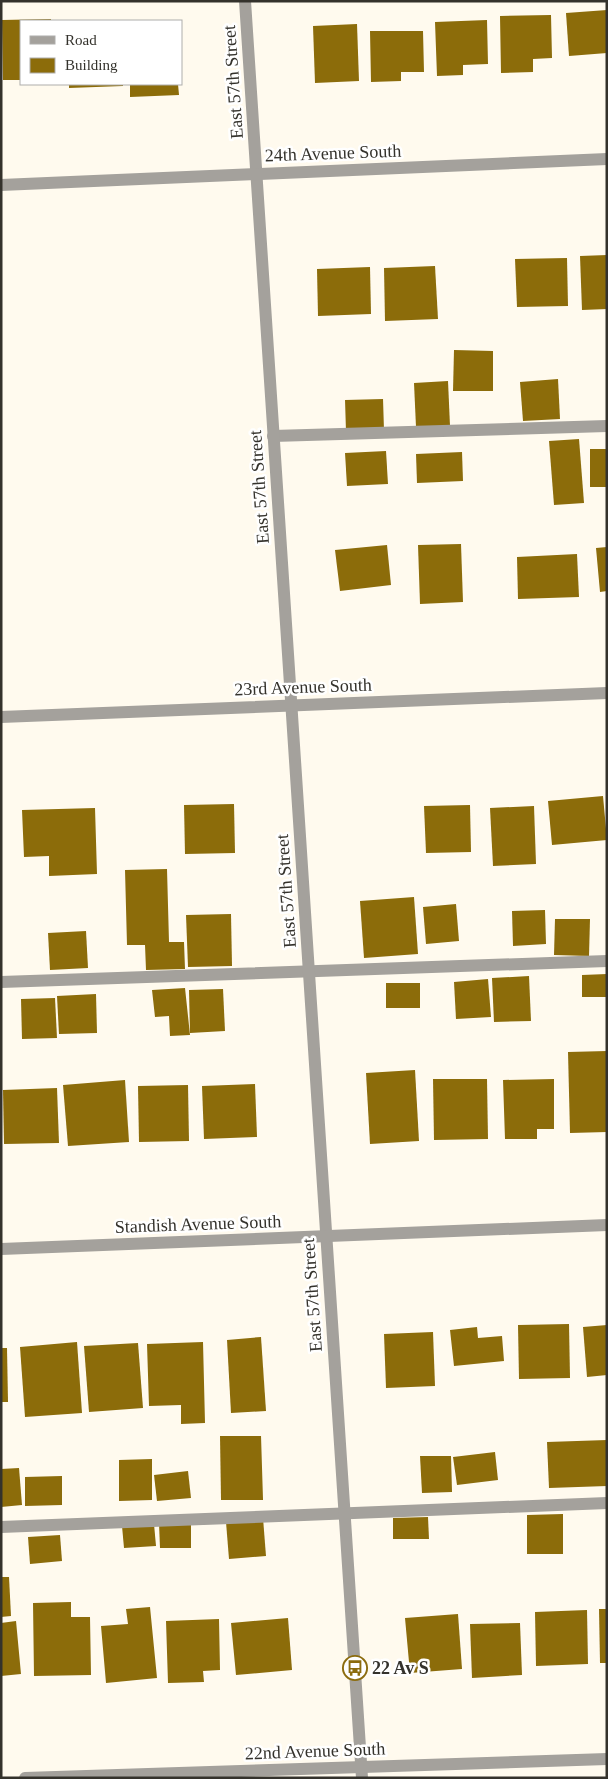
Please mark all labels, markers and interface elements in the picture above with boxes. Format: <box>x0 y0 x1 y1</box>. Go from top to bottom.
legend <box>20 20 182 85</box>
street label: East 57th Street <box>219 24 247 140</box>
text: Road <box>65 32 97 48</box>
text: Building <box>65 57 118 73</box>
street label: 24th Avenue South <box>264 141 402 165</box>
street label: East 57th Street <box>245 429 273 545</box>
street label: 23rd Avenue South <box>234 675 372 699</box>
street label: East 57th Street <box>272 833 300 949</box>
street label: Standish Avenue South <box>114 1211 282 1237</box>
street label: East 57th Street <box>298 1237 326 1353</box>
bus stop icon: 22 Av S <box>342 1655 368 1681</box>
place label: 22 Av S <box>372 1658 429 1678</box>
street label: 22nd Avenue South <box>244 1739 386 1763</box>

